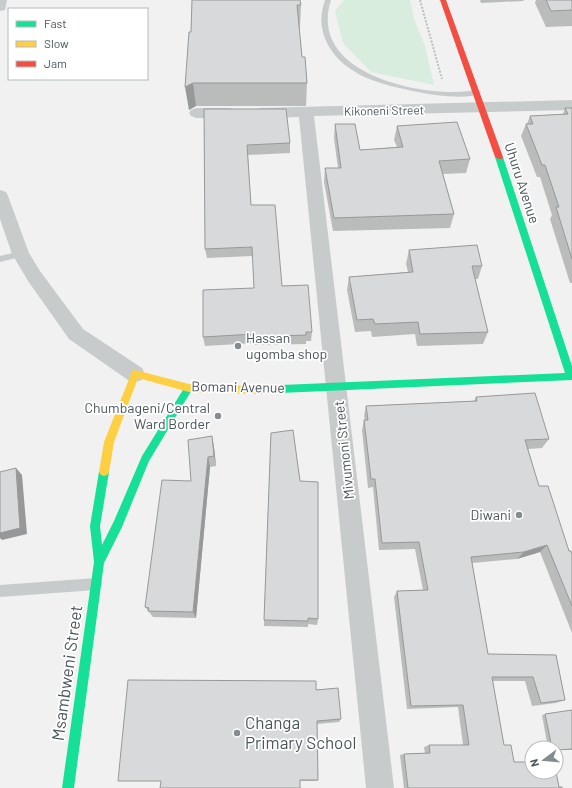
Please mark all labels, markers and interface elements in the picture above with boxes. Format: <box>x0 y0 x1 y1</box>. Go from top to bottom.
legend <box>8 8 148 80</box>
text: Fast <box>44 16 67 30</box>
text: Slow <box>44 36 69 50</box>
text: Jam <box>44 56 67 70</box>
street label: Kikoneni Street <box>344 102 424 118</box>
street label: Uhuru Avenue <box>501 140 544 225</box>
place label: Hassan ugomba shop <box>246 329 327 362</box>
marker: Hassan ugomba shop <box>233 341 243 351</box>
street label: Bomani Avenue <box>191 377 285 396</box>
place label: Chumbageni/Central Ward Border <box>85 399 210 432</box>
street label: Mivumoni Street <box>330 400 357 500</box>
marker: Chumbageni/Central Ward Border <box>213 411 223 421</box>
place label: Diwani <box>471 506 511 523</box>
marker: Diwani <box>514 510 524 520</box>
street label: Msambweni Street <box>47 604 85 742</box>
place label: Changa Primary School <box>245 712 357 752</box>
marker: Changa Primary School <box>232 728 242 738</box>
north arrow <box>524 740 564 780</box>
text: N <box>527 758 541 768</box>

